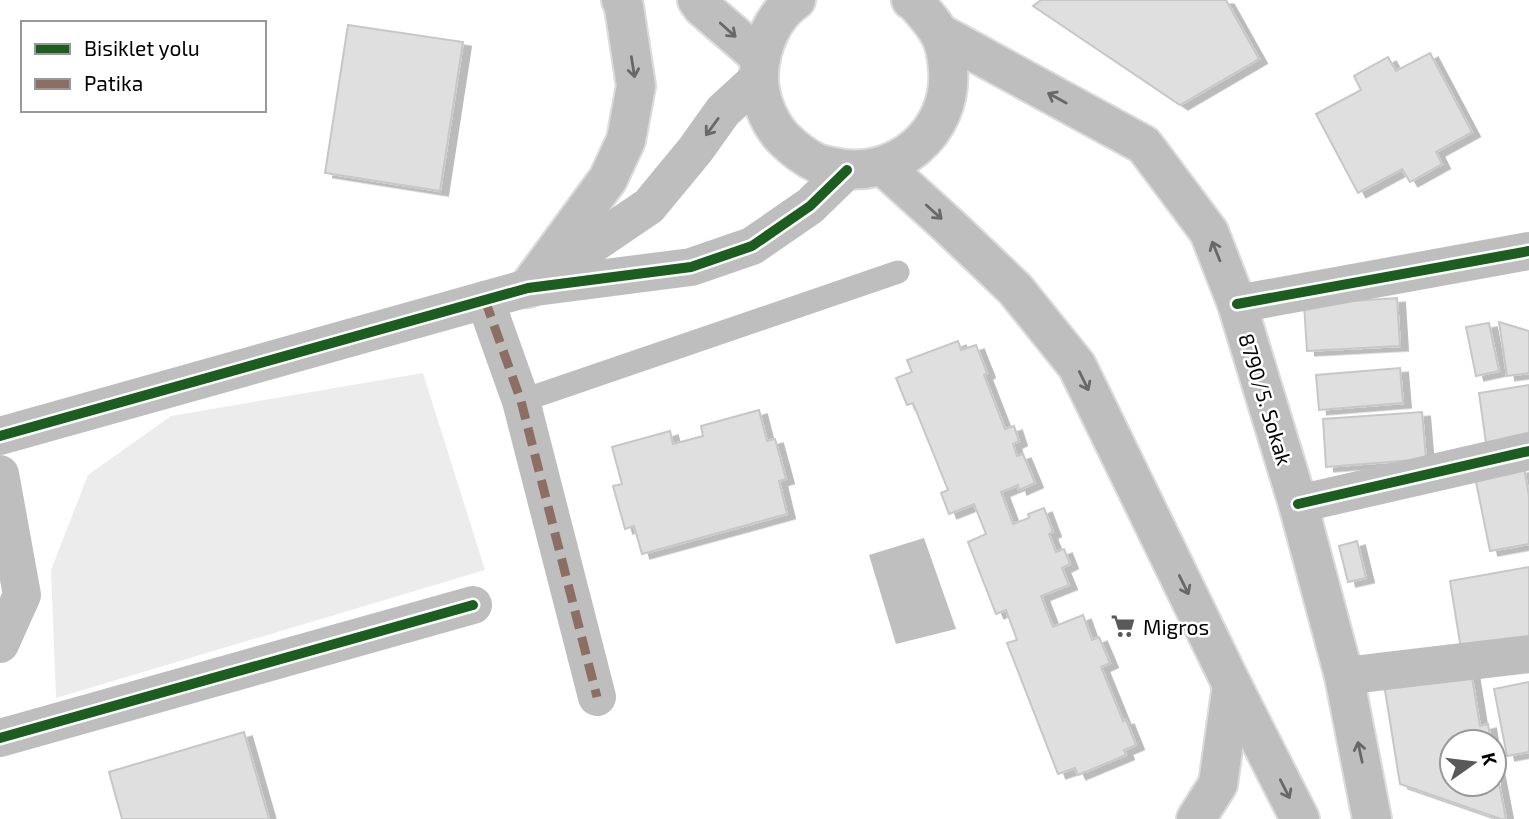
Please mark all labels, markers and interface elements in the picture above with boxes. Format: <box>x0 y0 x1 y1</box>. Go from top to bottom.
legend <box>21 21 266 112</box>
one-way arrow <box>719 22 737 38</box>
text: Bisiklet yolu <box>84 35 200 60</box>
one-way arrow <box>627 55 640 78</box>
text: Patika <box>84 70 143 95</box>
one-way arrow <box>1048 91 1068 105</box>
one-way arrow <box>705 117 719 136</box>
one-way arrow <box>925 204 943 220</box>
one-way arrow <box>1209 241 1222 262</box>
street label: 8790/5. Sokak <box>1234 330 1298 468</box>
one-way arrow <box>1078 370 1092 391</box>
one-way arrow <box>1178 574 1192 595</box>
supermarket icon: Migros <box>1109 612 1137 640</box>
place label: Migros <box>1143 614 1209 639</box>
north arrow <box>1438 728 1508 798</box>
one-way arrow <box>1352 741 1366 764</box>
text: K <box>1477 750 1503 767</box>
one-way arrow <box>1279 778 1293 799</box>

